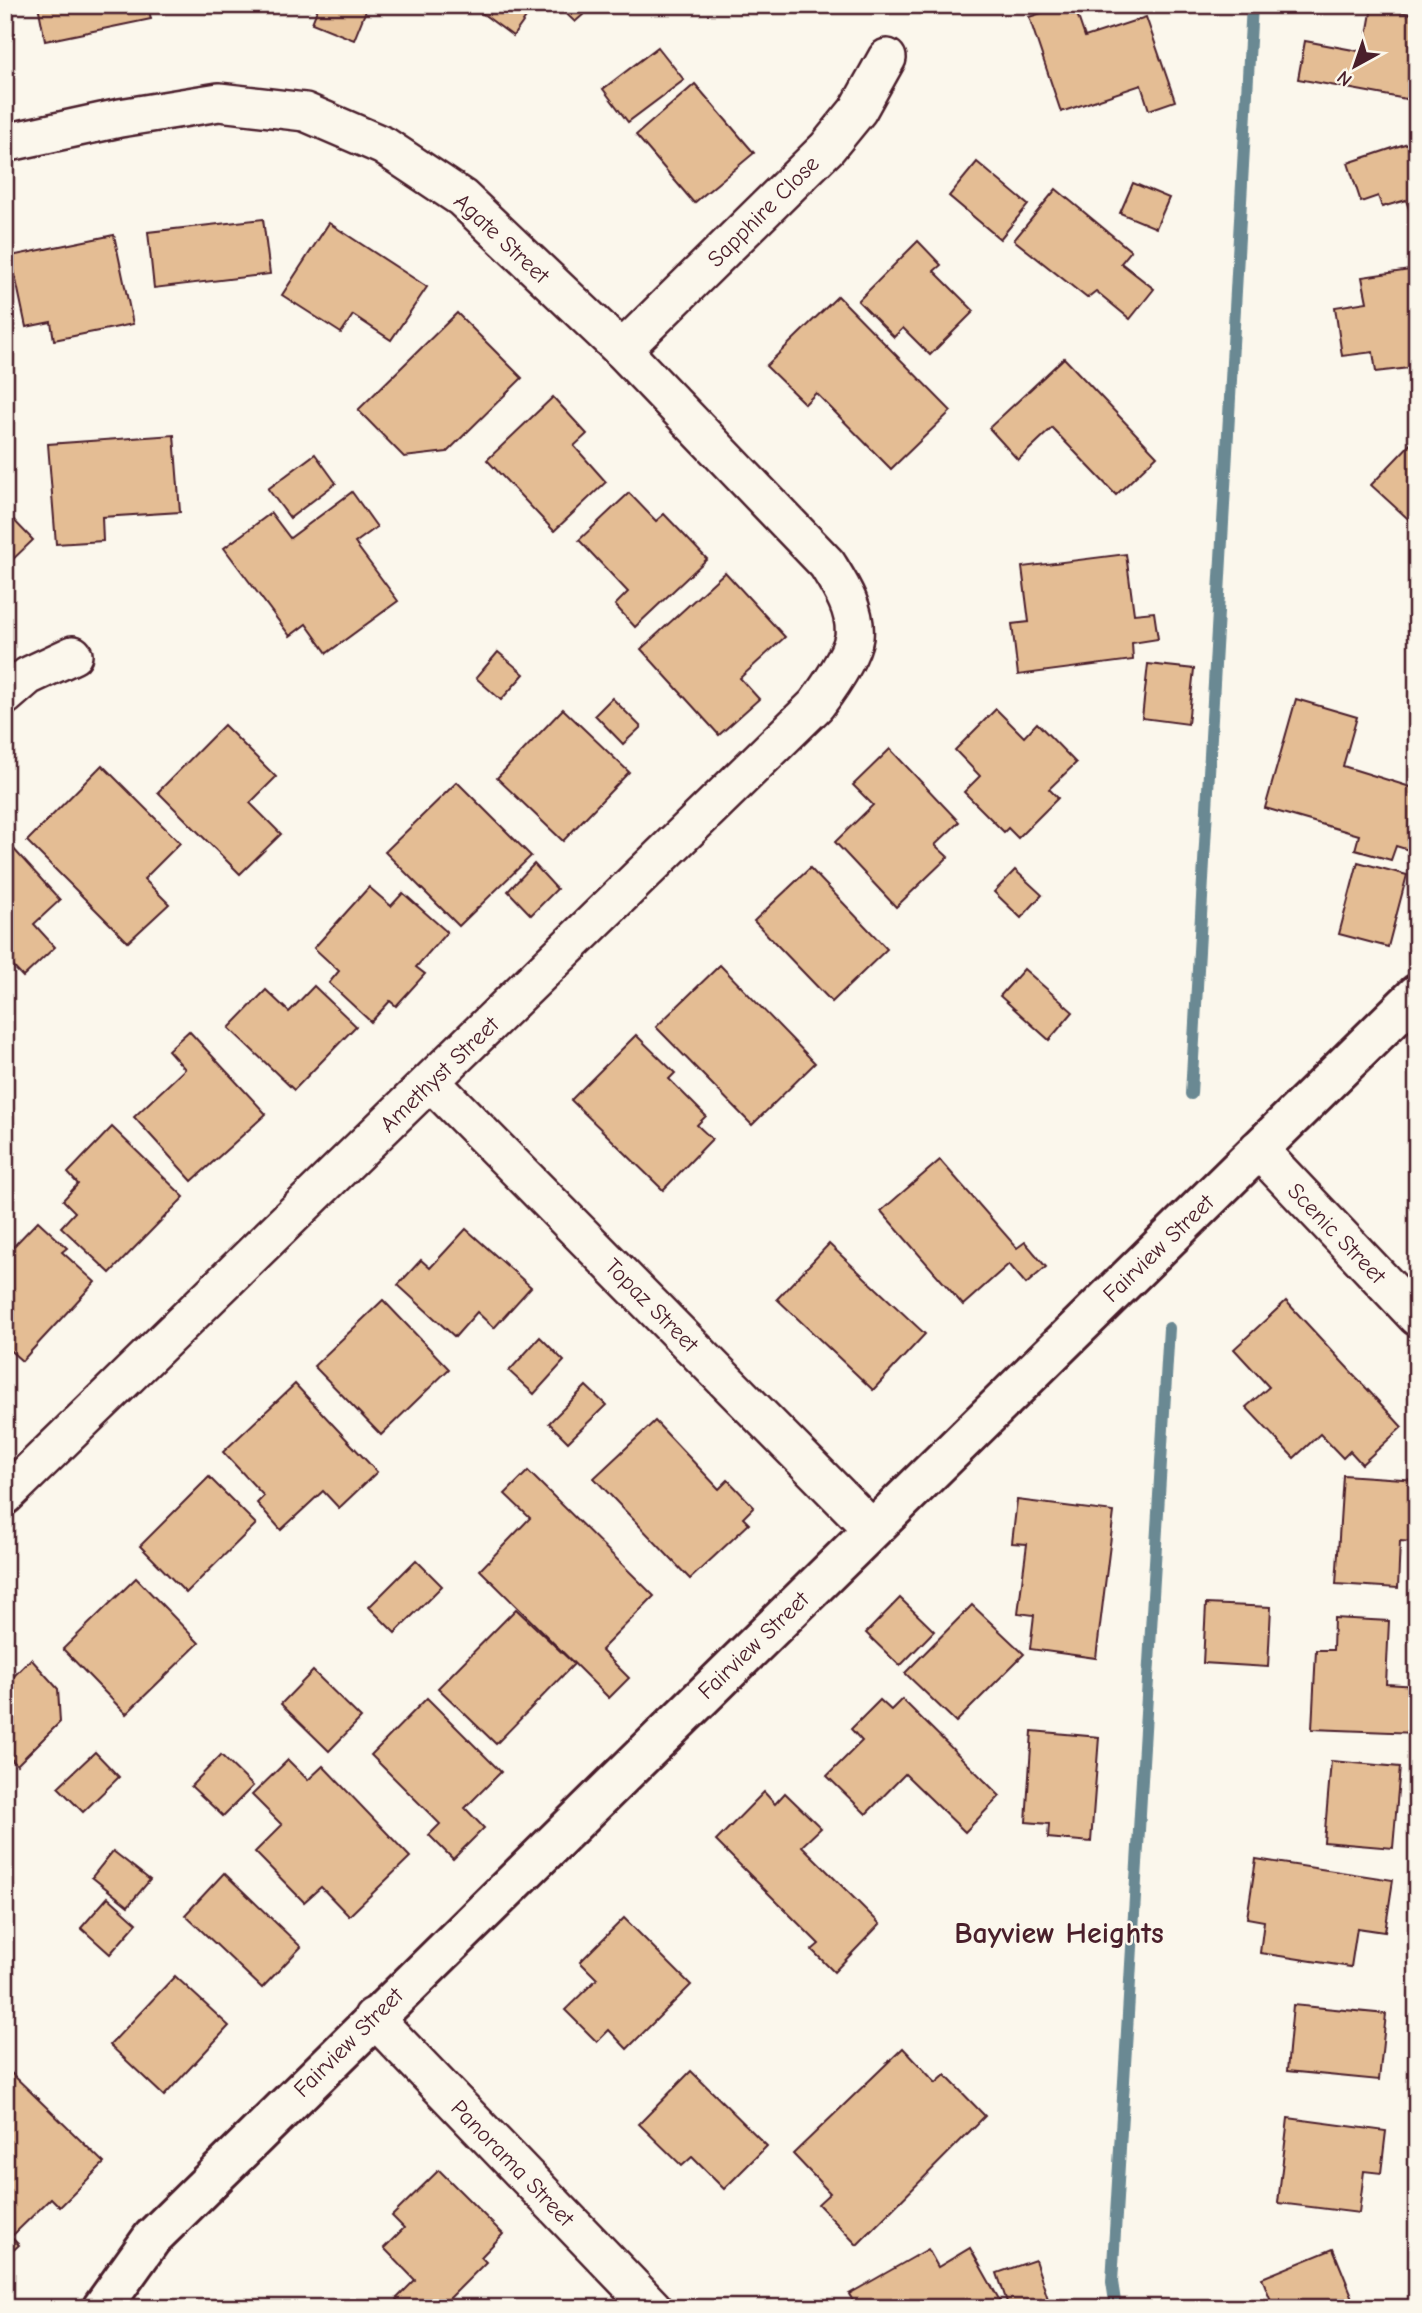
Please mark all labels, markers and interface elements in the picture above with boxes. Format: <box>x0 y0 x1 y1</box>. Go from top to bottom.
north arrow <box>1320 32 1390 102</box>
text: N <box>1333 66 1357 91</box>
street label: Sapphire Close <box>702 150 825 273</box>
street label: Agate Street <box>449 188 556 290</box>
street label: Amethyst Street <box>374 1010 505 1138</box>
street label: Scenic Street <box>1282 1177 1392 1290</box>
street label: Fairview Street <box>1097 1188 1220 1308</box>
street label: Topaz Street <box>599 1253 705 1359</box>
street label: Fairview Street <box>692 1585 815 1705</box>
district label: Bayview Heights <box>954 1916 1164 1951</box>
street label: Fairview Street <box>288 1981 410 2103</box>
street label: Panorama Street <box>445 2094 581 2233</box>

